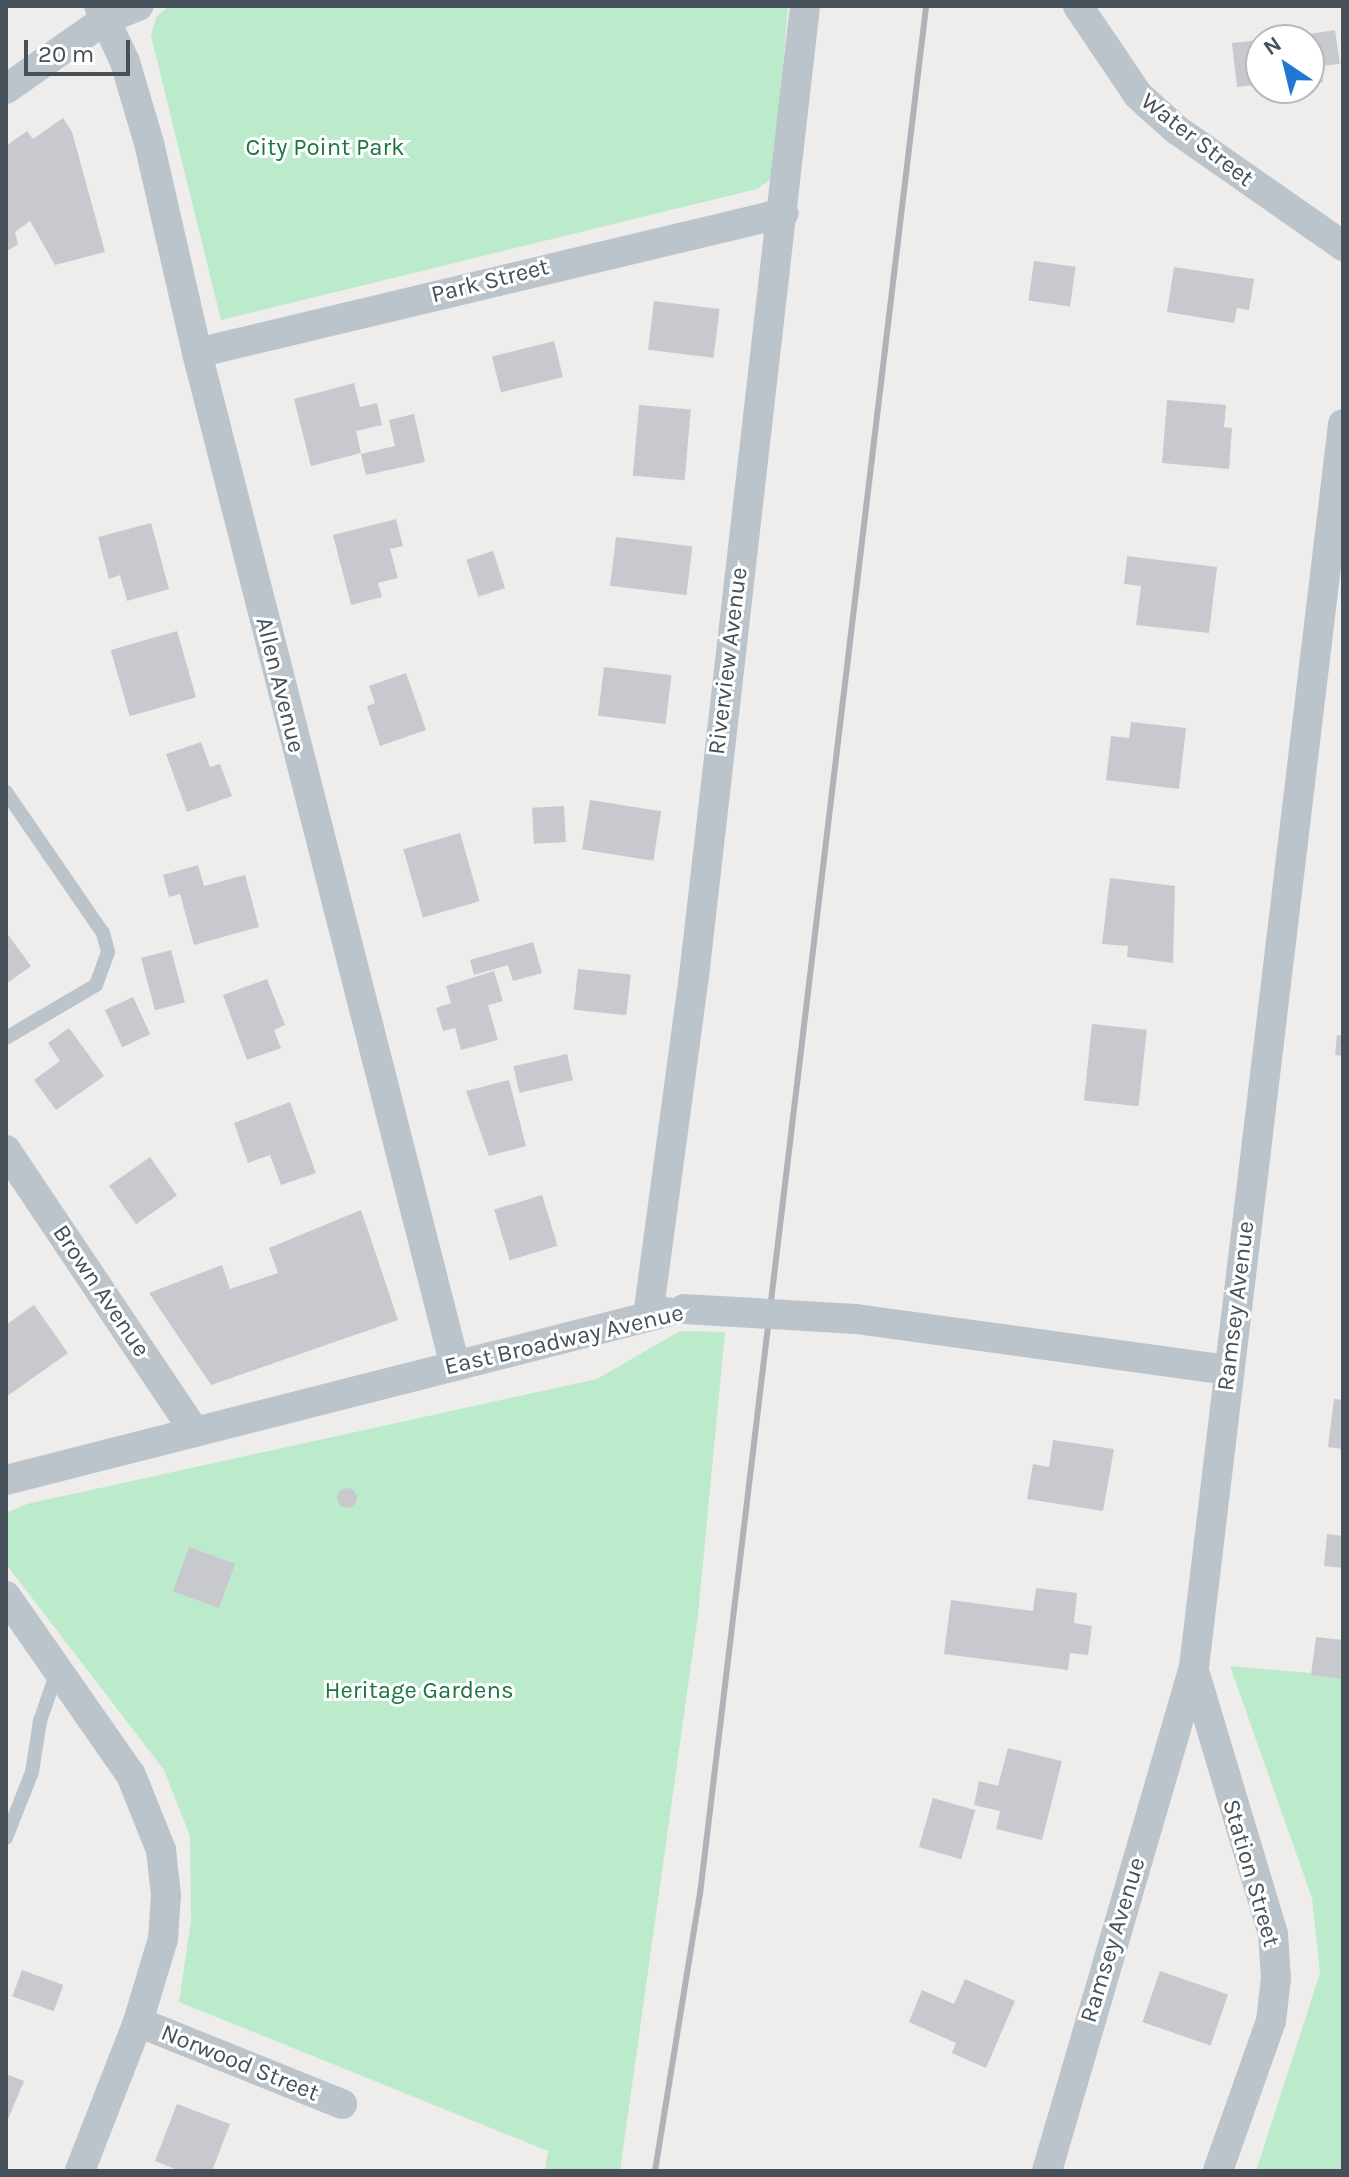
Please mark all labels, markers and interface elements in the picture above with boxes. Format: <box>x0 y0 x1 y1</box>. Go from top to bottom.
scale bar <box>28 24 134 74</box>
north arrow <box>1245 24 1325 104</box>
text: N <box>1258 31 1286 61</box>
text: 20 m <box>38 40 94 68</box>
street label: Water Street <box>1135 87 1259 193</box>
park label: City Point Park <box>245 134 405 162</box>
street label: Park Street <box>428 252 552 310</box>
street label: Riverview Avenue <box>702 566 754 756</box>
street label: Allen Avenue <box>249 614 311 756</box>
street label: Brown Avenue <box>46 1219 156 1363</box>
street label: Ramsey Avenue <box>1211 1219 1261 1393</box>
street label: East Broadway Avenue <box>442 1298 686 1382</box>
park label: Heritage Gardens <box>325 1677 513 1705</box>
street label: Station Street <box>1216 1796 1286 1950</box>
street label: Ramsey Avenue <box>1074 1854 1152 2026</box>
street label: Norwood Street <box>157 2018 323 2108</box>

